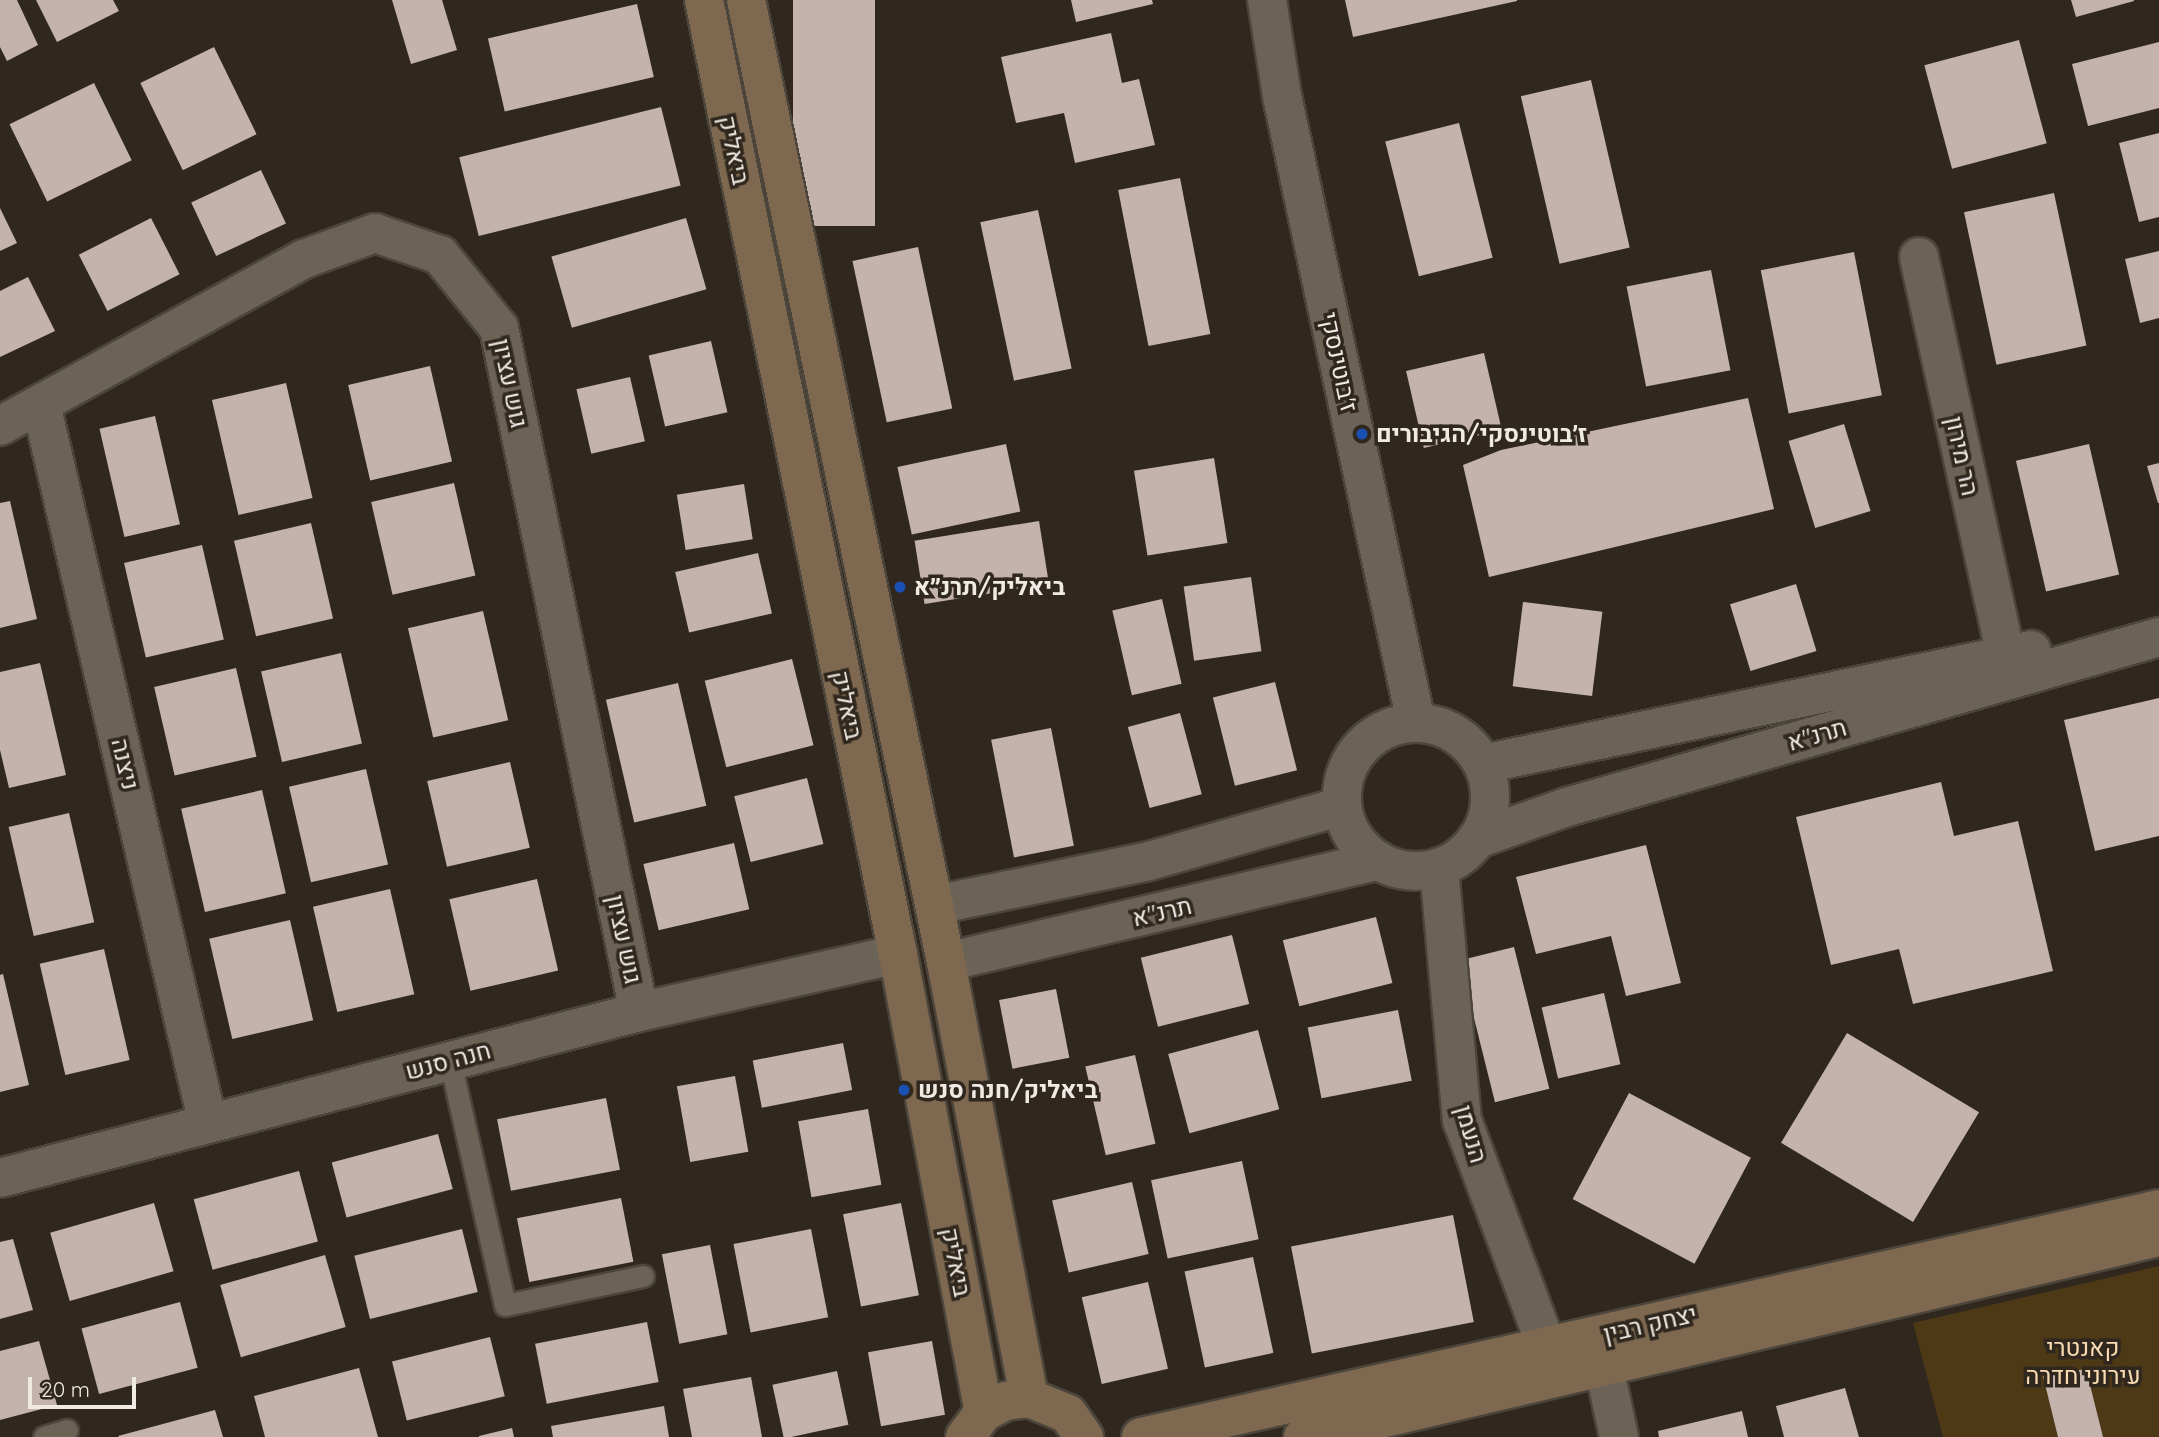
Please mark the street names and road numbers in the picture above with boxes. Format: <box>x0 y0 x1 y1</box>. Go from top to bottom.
street label: ביאליק <box>713 113 755 187</box>
street label: ז'בוטינסקי <box>1314 310 1364 414</box>
street label: גוש עציון <box>487 336 533 430</box>
street label: הר מירון <box>1940 414 1984 498</box>
street label: ביאליק <box>826 668 868 742</box>
street label: תרנ"א <box>1784 713 1850 757</box>
street label: ניצנה <box>105 735 145 793</box>
street label: תרנ"א <box>1130 891 1194 933</box>
street label: גוש עציון <box>601 892 647 986</box>
street label: חנה סנש <box>402 1036 494 1086</box>
street label: הנעמן <box>1449 1102 1493 1166</box>
street label: ביאליק <box>935 1225 977 1299</box>
street label: יצחק רבין <box>1600 1299 1700 1349</box>

